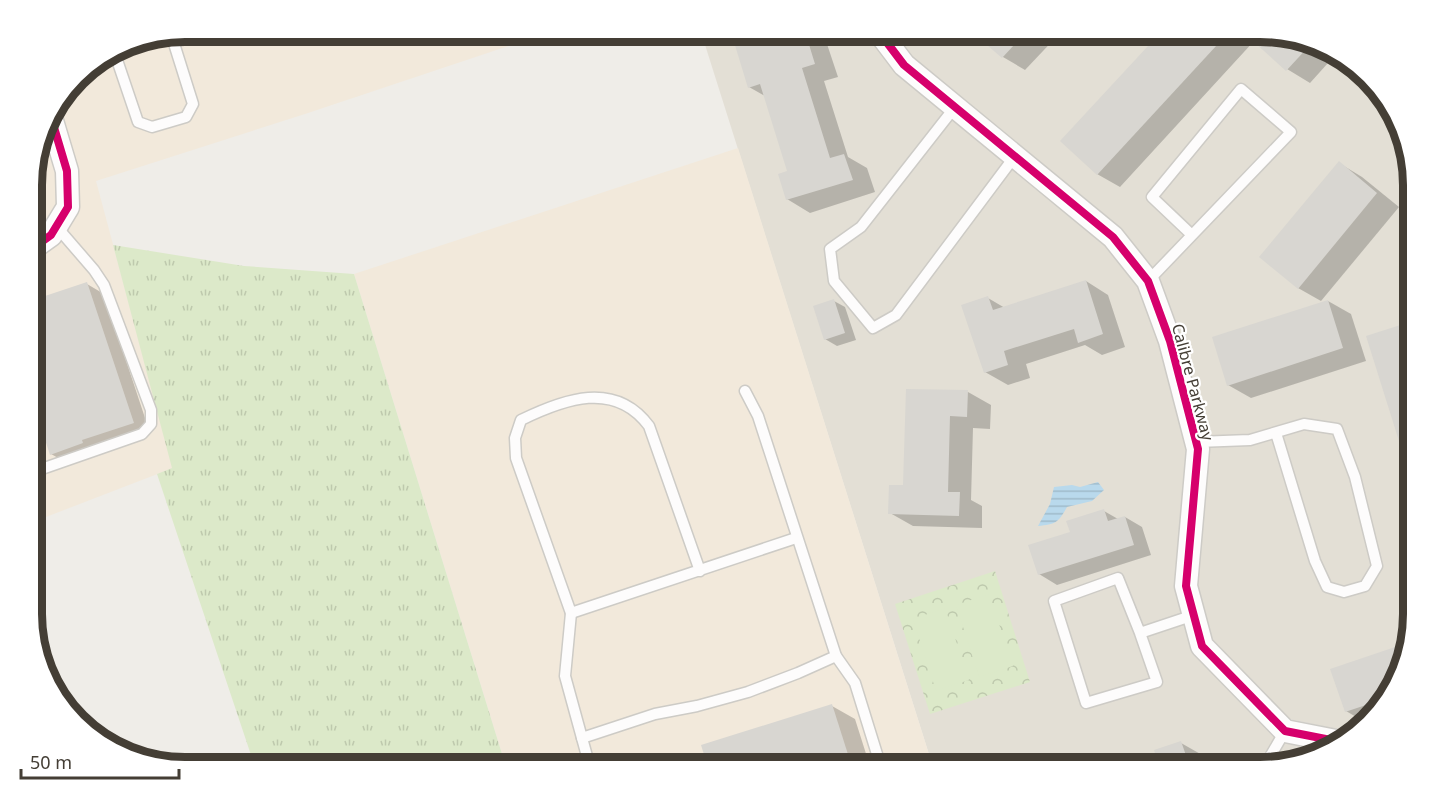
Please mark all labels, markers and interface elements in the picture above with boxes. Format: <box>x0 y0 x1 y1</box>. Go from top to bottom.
street label: Calibre Parkway <box>1167 321 1219 444</box>
scale bar <box>21 742 178 780</box>
text: 50 m <box>30 750 72 774</box>

